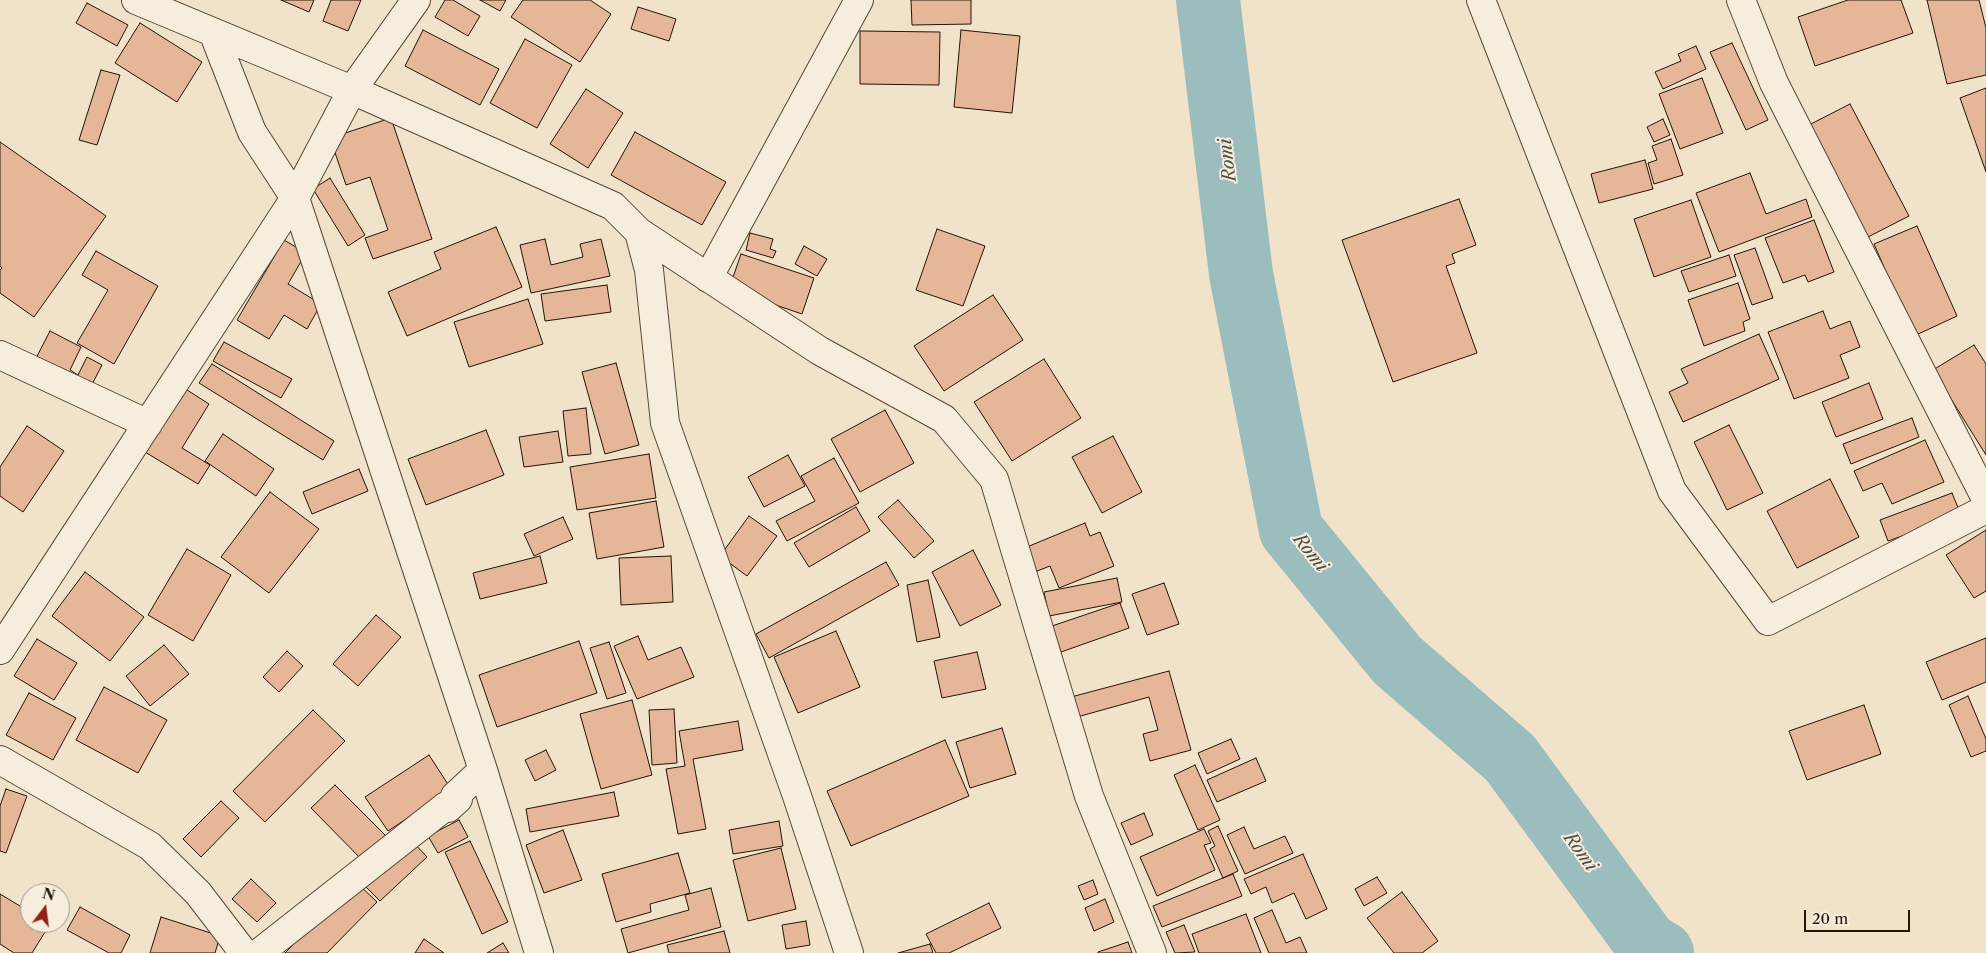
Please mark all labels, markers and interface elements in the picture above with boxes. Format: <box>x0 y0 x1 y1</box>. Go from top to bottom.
water label: Romi <box>1215 137 1241 183</box>
water label: Romi <box>1288 529 1332 577</box>
water label: Romi <box>1559 828 1601 876</box>
north arrow <box>20 883 70 933</box>
text: N <box>40 884 57 905</box>
scale bar <box>1806 900 1912 932</box>
text: 20 m <box>1812 909 1848 928</box>

